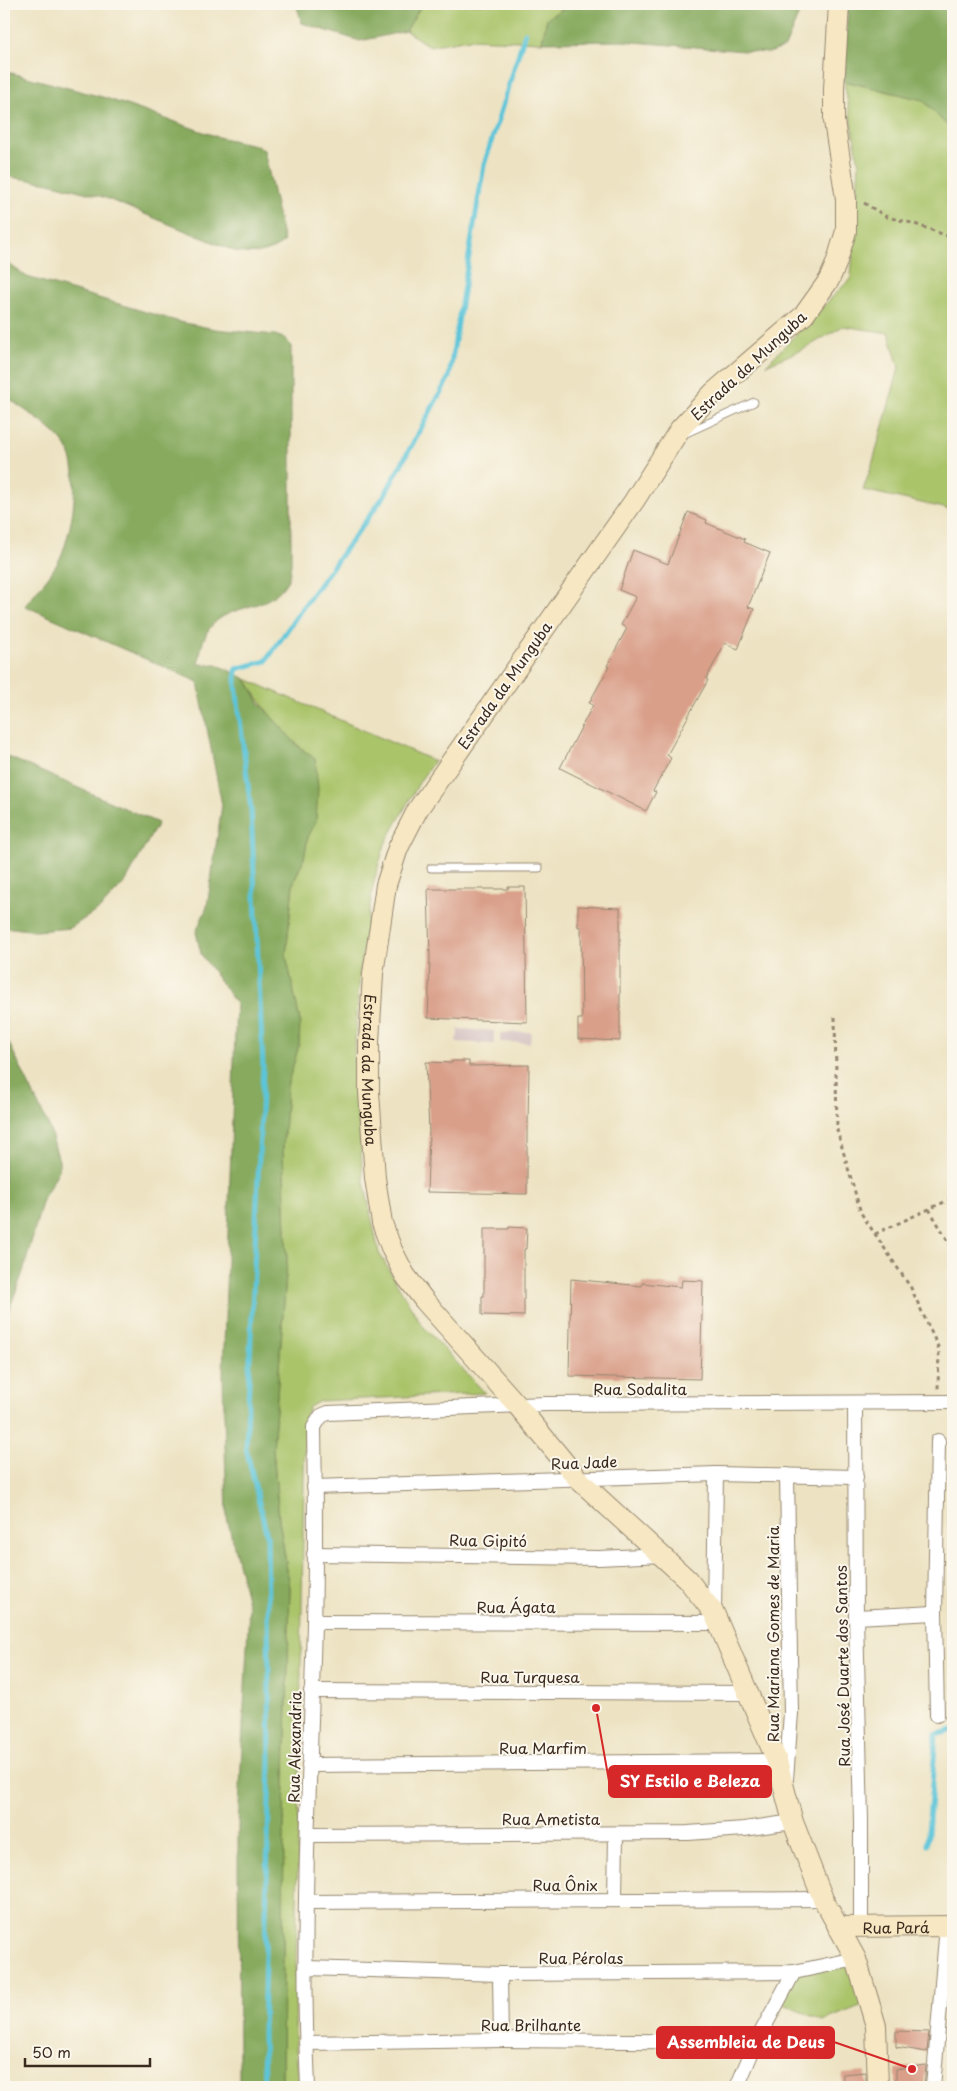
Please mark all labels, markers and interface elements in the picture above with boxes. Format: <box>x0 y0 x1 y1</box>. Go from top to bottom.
street label: Estrada da Munguba <box>685 304 812 425</box>
street label: Estrada da Munguba <box>451 616 557 754</box>
street label: Estrada da Munguba <box>358 993 384 1147</box>
street label: Rua Sodalita <box>593 1377 687 1400</box>
street label: Rua Jade <box>550 1449 618 1475</box>
street label: Rua Mariana Gomes de Maria <box>761 1525 784 1742</box>
street label: Rua Gipitó <box>449 1528 527 1552</box>
street label: Rua José Duarte dos Santos <box>829 1565 855 1767</box>
street label: Rua Ágata <box>476 1595 556 1618</box>
street label: Rua Turquesa <box>480 1665 580 1688</box>
street label: Rua Alexandria <box>282 1690 306 1803</box>
street label: Rua Marfim <box>499 1736 587 1759</box>
callout: SY Estilo e Beleza <box>609 1766 771 1797</box>
text: SY Estilo e Beleza <box>620 1768 760 1792</box>
street label: Rua Ametista <box>502 1807 601 1830</box>
street label: Rua Ônix <box>532 1873 598 1896</box>
street label: Rua Pará <box>862 1915 930 1938</box>
street label: Rua Pérolas <box>539 1946 624 1969</box>
street label: Rua Brilhante <box>481 2013 581 2036</box>
callout: Assembleia de Deus <box>657 2027 834 2058</box>
text: Assembleia de Deus <box>666 2029 825 2053</box>
scale bar <box>25 2036 150 2068</box>
text: 50 m <box>32 2040 71 2063</box>

